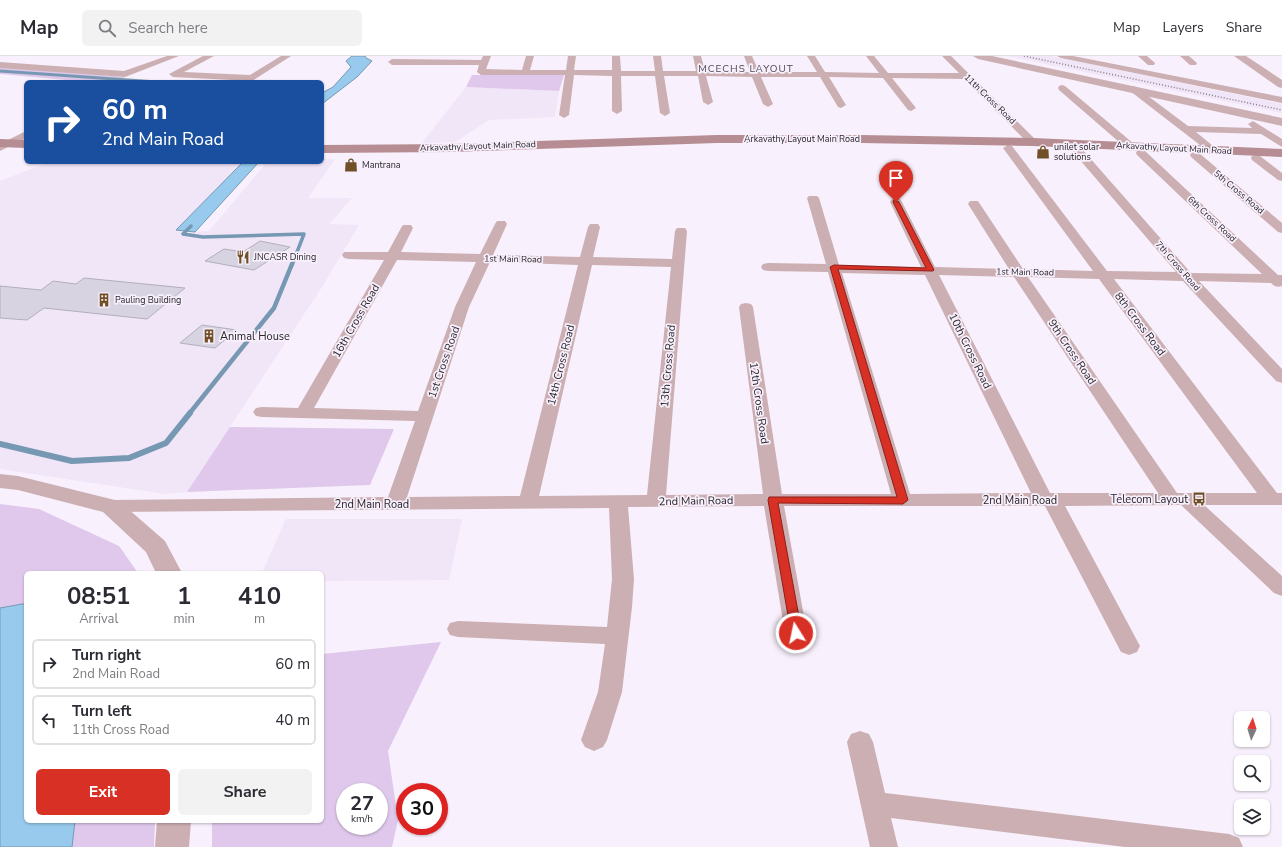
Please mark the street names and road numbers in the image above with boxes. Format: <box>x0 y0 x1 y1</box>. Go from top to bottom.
street label: 11th Cross Road <box>962 71 1018 127</box>
street label: Arkavathy Layout Main Road <box>744 133 860 145</box>
street label: Arkavathy Layout Main Road <box>420 138 536 154</box>
street label: Arkavathy Layout Main Road <box>1116 139 1232 157</box>
street label: 5th Cross Road <box>1211 167 1267 217</box>
street label: 6th Cross Road <box>1185 193 1239 245</box>
street label: 7th Cross Road <box>1153 239 1203 293</box>
street label: 1st Main Road <box>484 252 542 266</box>
street label: 1st Main Road <box>996 265 1054 279</box>
street label: 16th Cross Road <box>329 282 383 360</box>
street label: 8th Cross Road <box>1111 289 1169 359</box>
street label: 10th Cross Road <box>945 311 995 391</box>
street label: 9th Cross Road <box>1045 316 1099 388</box>
street label: 14th Cross Road <box>544 323 578 407</box>
street label: 1st Cross Road <box>425 324 463 400</box>
street label: 13th Cross Road <box>657 324 679 408</box>
street label: 12th Cross Road <box>746 361 772 445</box>
street label: 2nd Main Road <box>659 493 733 509</box>
street label: 2nd Main Road <box>983 493 1057 508</box>
street label: 2nd Main Road <box>335 497 409 512</box>

